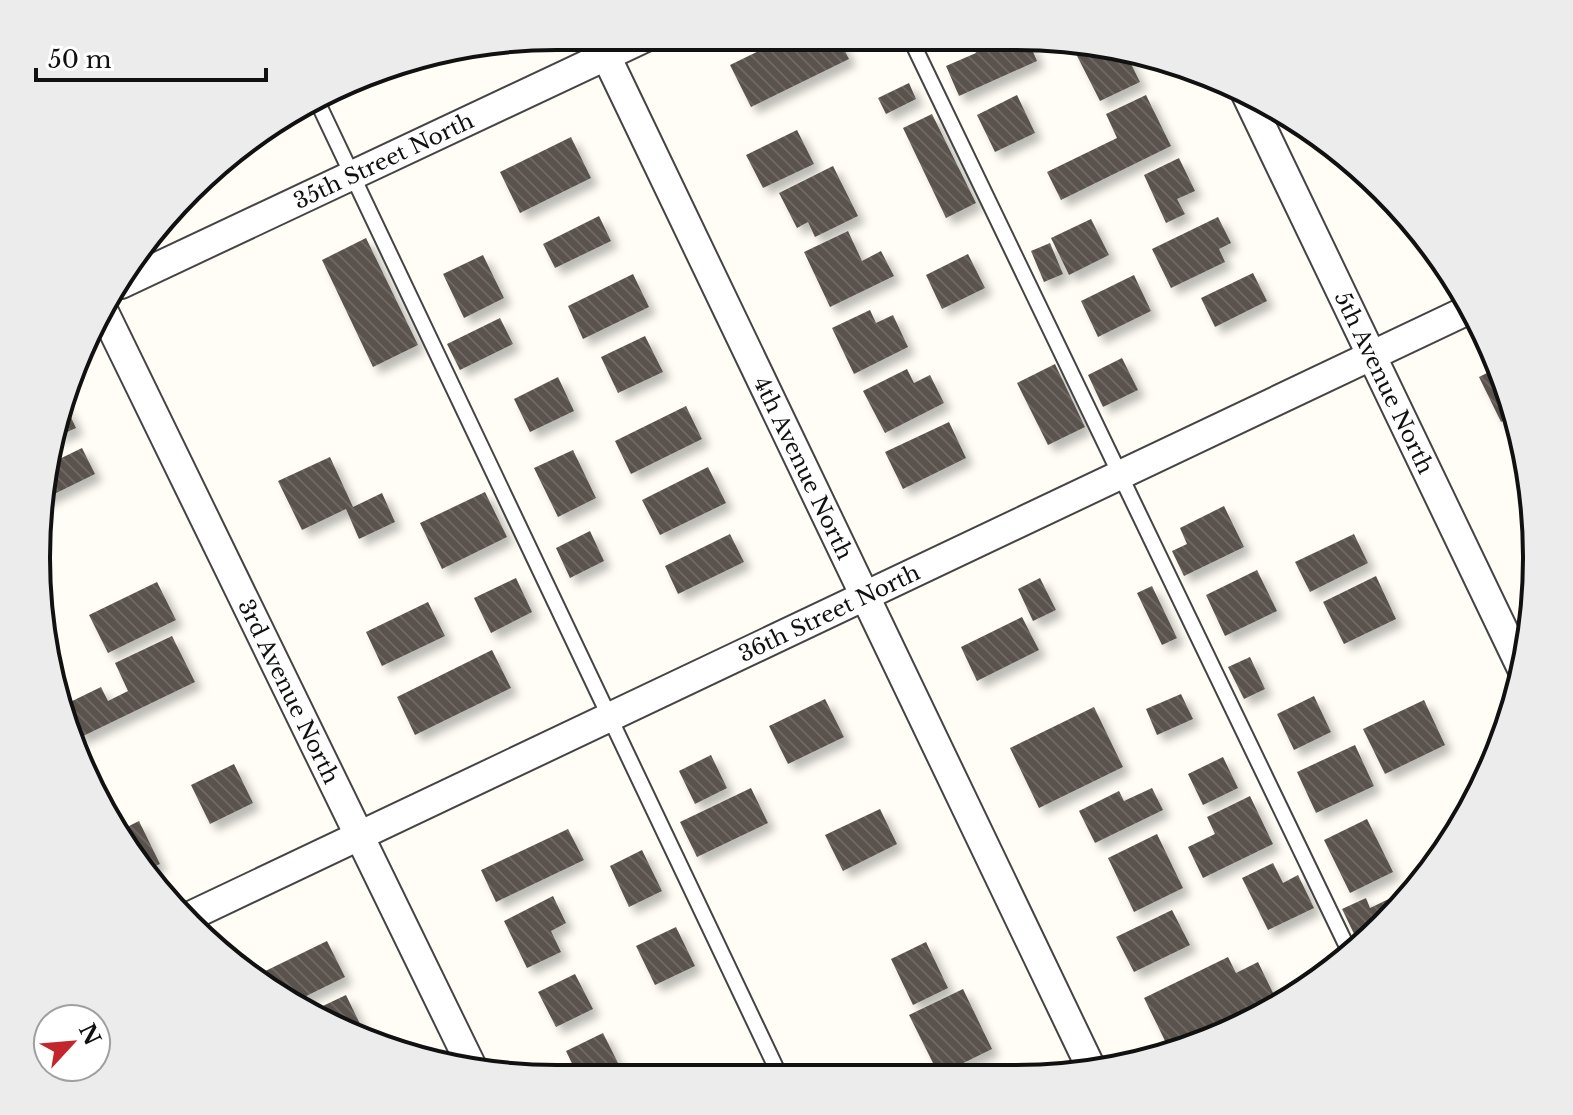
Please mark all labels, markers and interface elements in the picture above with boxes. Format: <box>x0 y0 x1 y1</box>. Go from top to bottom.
scale bar <box>36 32 266 82</box>
text: 50 m <box>48 45 112 74</box>
street label: 35th Street North <box>289 107 478 215</box>
street label: 5th Avenue North <box>1329 287 1439 478</box>
street label: 4th Avenue North <box>748 373 858 564</box>
street label: 36th Street North <box>734 559 924 668</box>
street label: 3rd Avenue North <box>232 595 345 788</box>
north arrow <box>32 1003 112 1083</box>
text: N <box>73 1019 106 1050</box>

